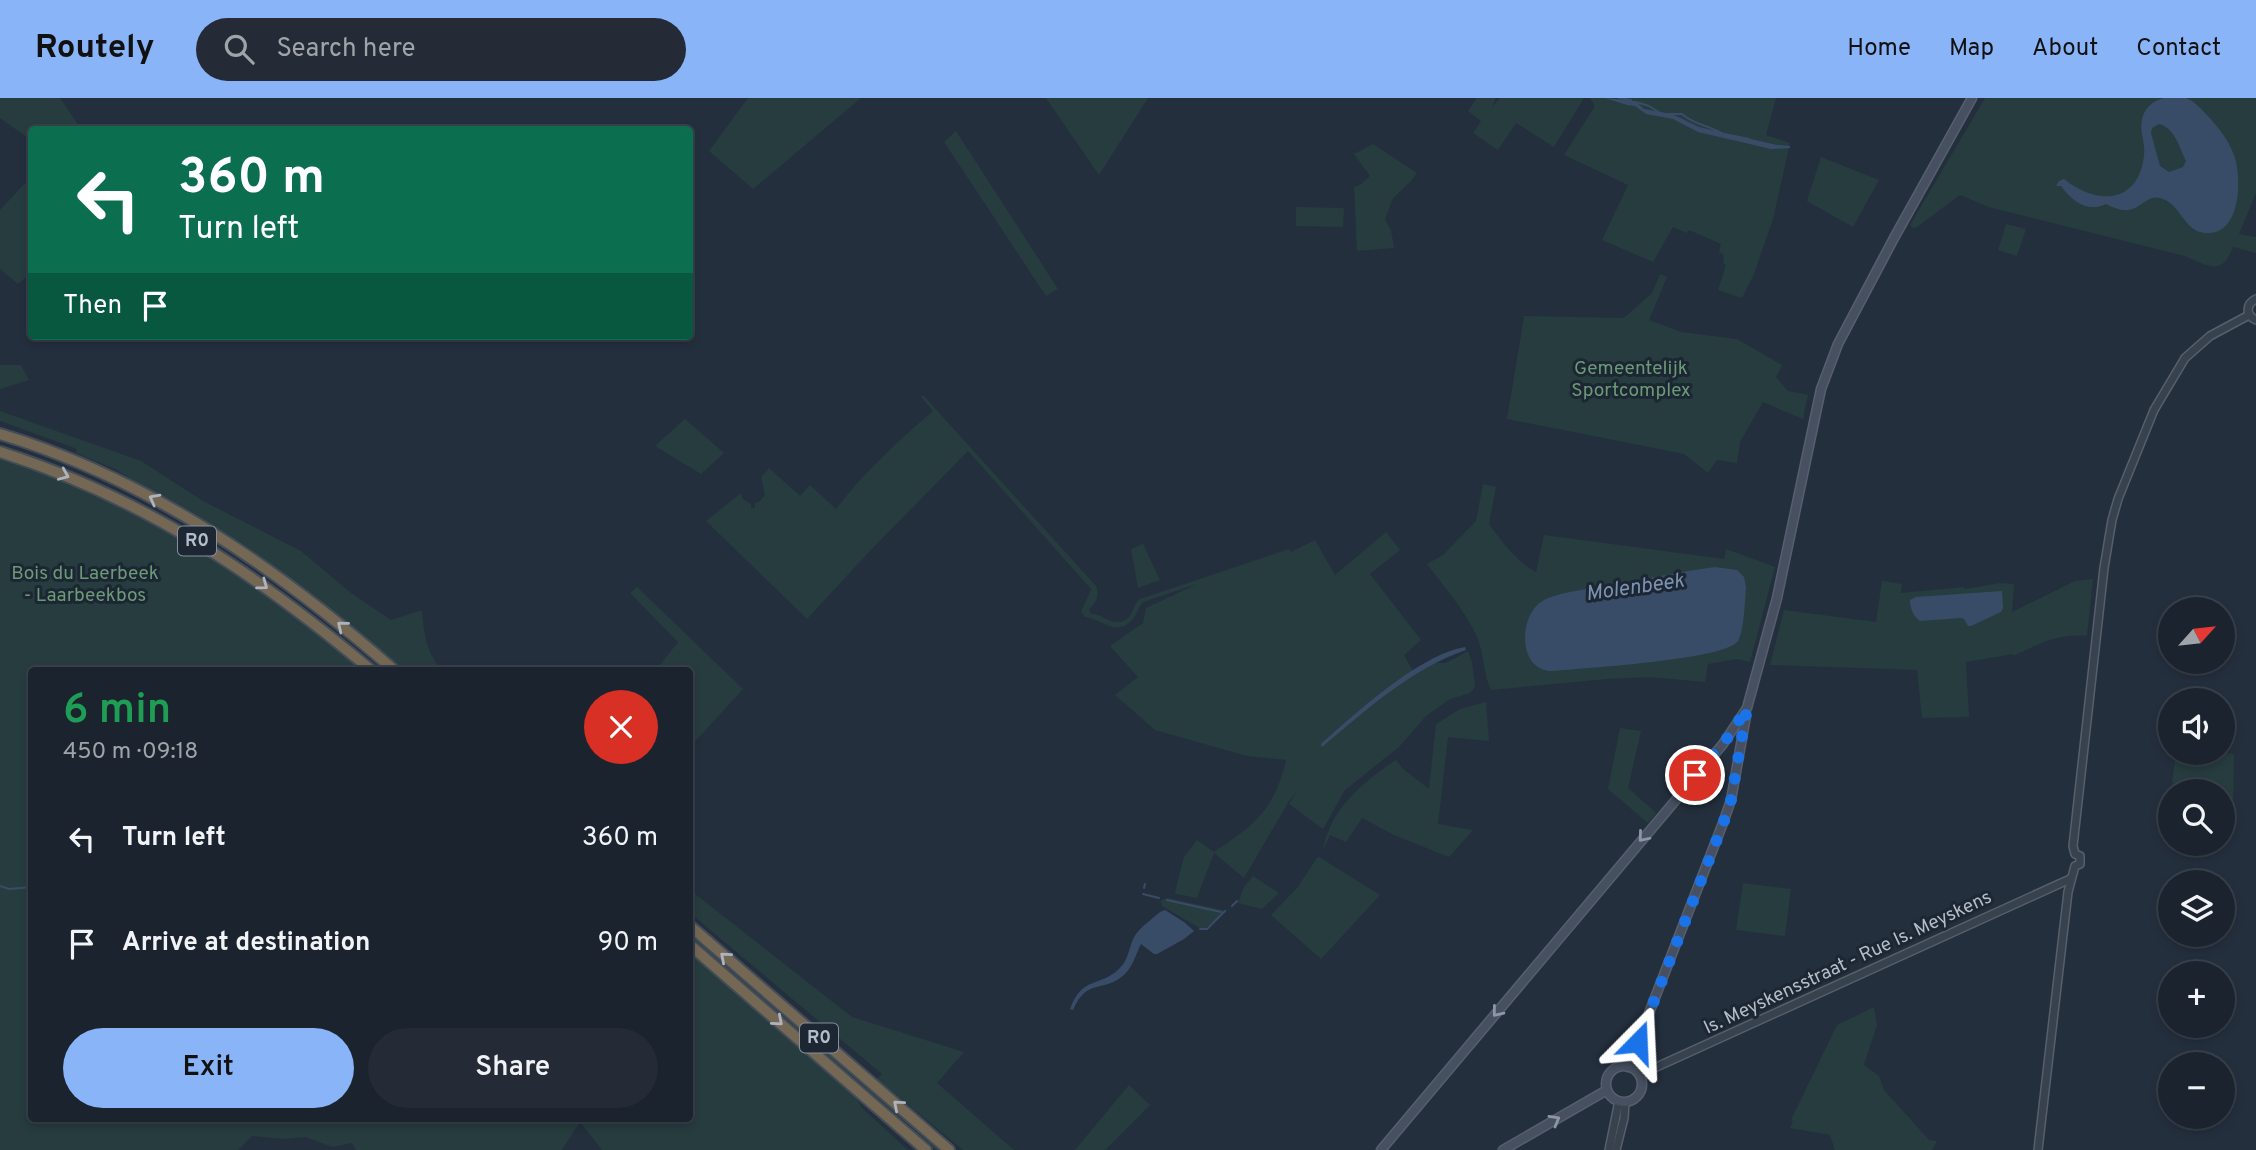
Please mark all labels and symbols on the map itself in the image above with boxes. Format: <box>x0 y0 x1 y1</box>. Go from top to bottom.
park label: Gemeentelijk Sportcomplex <box>1571 357 1691 403</box>
one-way arrow <box>57 467 69 481</box>
one-way arrow <box>149 494 161 507</box>
road number: R0 <box>178 526 216 556</box>
park label: Bois du Laerbeek - Laarbeekbos <box>11 562 159 608</box>
water label: Molenbeek <box>1584 568 1686 608</box>
one-way arrow <box>255 577 268 589</box>
north arrow <box>2158 597 2235 674</box>
one-way arrow <box>337 622 350 635</box>
pin <box>1665 745 1725 805</box>
one-way arrow <box>1639 829 1651 842</box>
street label: Is. Meyskensstraat - Rue Is. Meyskens <box>1700 886 1996 1040</box>
one-way arrow <box>721 953 734 965</box>
one-way arrow <box>1492 1004 1505 1016</box>
position arrow <box>1601 1005 1675 1079</box>
one-way arrow <box>770 1013 783 1025</box>
road number: R0 <box>800 1023 838 1052</box>
one-way arrow <box>893 1101 906 1113</box>
one-way arrow <box>1547 1115 1560 1128</box>

